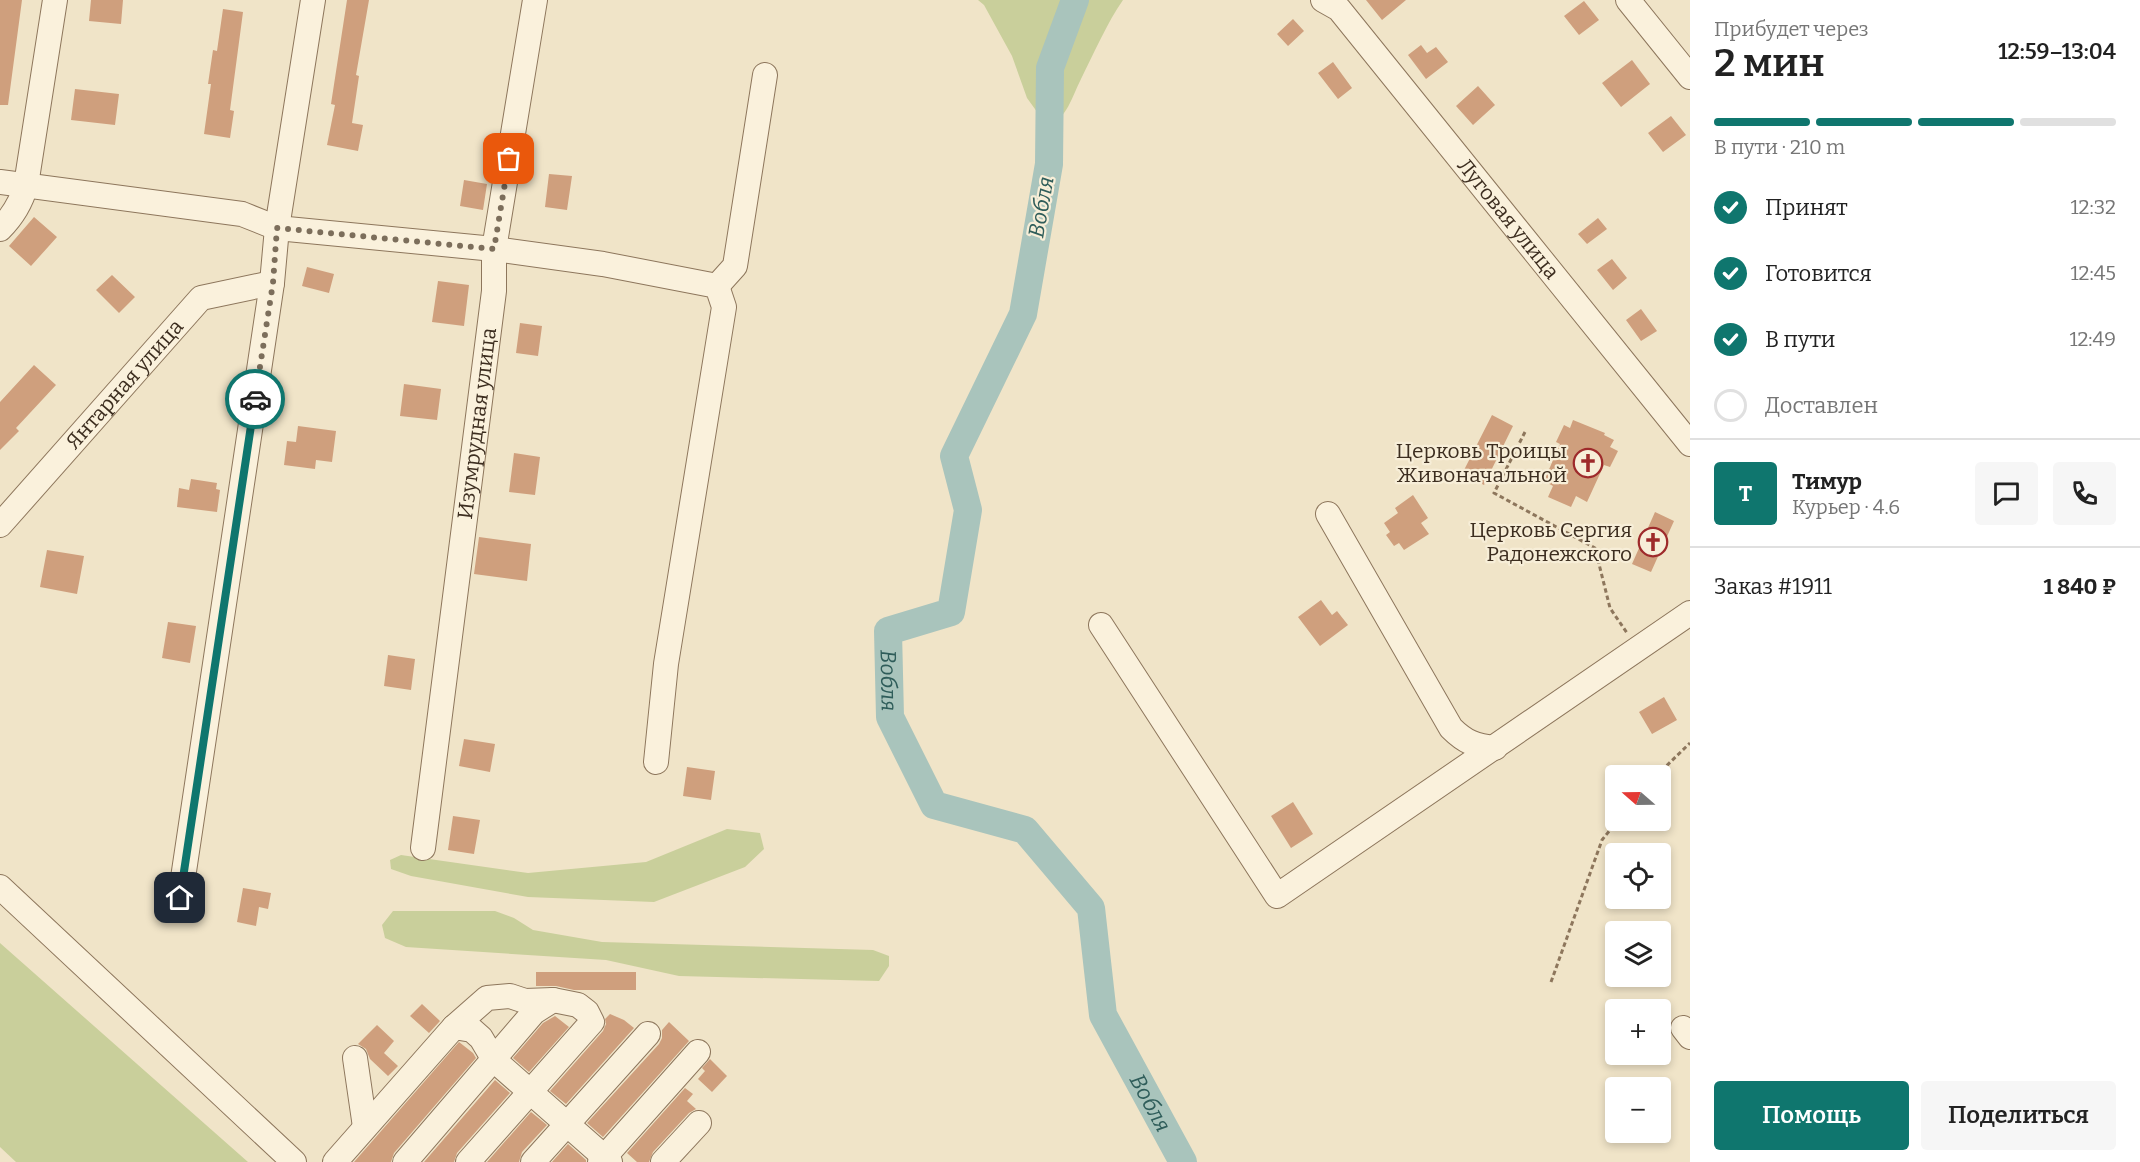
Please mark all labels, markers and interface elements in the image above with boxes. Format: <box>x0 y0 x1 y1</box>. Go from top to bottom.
text: Прибудет через <box>1714 17 1869 41</box>
text: 12:59–13:04 <box>1998 38 2116 65</box>
text: 2 мин <box>1714 40 1825 86</box>
pin <box>483 133 534 184</box>
text: В пути · 210 m <box>1714 135 1845 159</box>
icon: bag <box>492 142 525 175</box>
street label: Луговая улица <box>1452 153 1565 285</box>
water label: Вобля <box>1022 174 1060 240</box>
icon: check <box>1714 191 1747 224</box>
text: Принят <box>1765 194 1848 221</box>
text: 12:32 <box>2071 195 2116 219</box>
icon: check <box>1714 257 1747 290</box>
text: Готовится <box>1765 260 1872 287</box>
text: 12:45 <box>2070 261 2116 285</box>
street label: Янтарная улица <box>60 314 189 455</box>
icon: check <box>1714 323 1747 356</box>
street label: Изумрудная улица <box>452 326 502 521</box>
text: В пути <box>1765 326 1835 353</box>
text: 12:49 <box>2069 327 2116 351</box>
courier <box>225 369 285 429</box>
icon: car <box>239 383 272 416</box>
text: Доставлен <box>1765 392 1878 419</box>
place label: Церковь Троицы Живоначальной <box>1396 438 1567 488</box>
church icon: Церковь Троицы Живоначальной <box>1572 447 1604 479</box>
button: chat <box>1975 462 2038 525</box>
button: phone <box>2053 462 2116 525</box>
text: Тимур <box>1792 468 1862 495</box>
text: Т <box>1739 480 1752 507</box>
text: Курьер · 4.6 <box>1792 495 1900 519</box>
place label: Церковь Сергия Радонежского <box>1469 517 1632 567</box>
church icon: Церковь Сергия Радонежского <box>1637 526 1669 558</box>
text: Заказ #1911 <box>1714 573 1832 600</box>
text: 1 840 ₽ <box>2044 573 2116 600</box>
water label: Вобля <box>875 649 903 712</box>
north arrow <box>1605 765 1671 831</box>
map controls <box>1605 765 1671 1143</box>
button: locate <box>1605 843 1671 909</box>
pin <box>154 872 205 923</box>
icon: home <box>163 881 196 914</box>
button: layers <box>1605 921 1671 987</box>
button: + <box>1605 999 1671 1065</box>
water label: Вобля <box>1124 1069 1177 1136</box>
button: − <box>1605 1077 1671 1143</box>
button: Помощь <box>1714 1081 1909 1150</box>
button: Поделиться <box>1921 1081 2116 1150</box>

